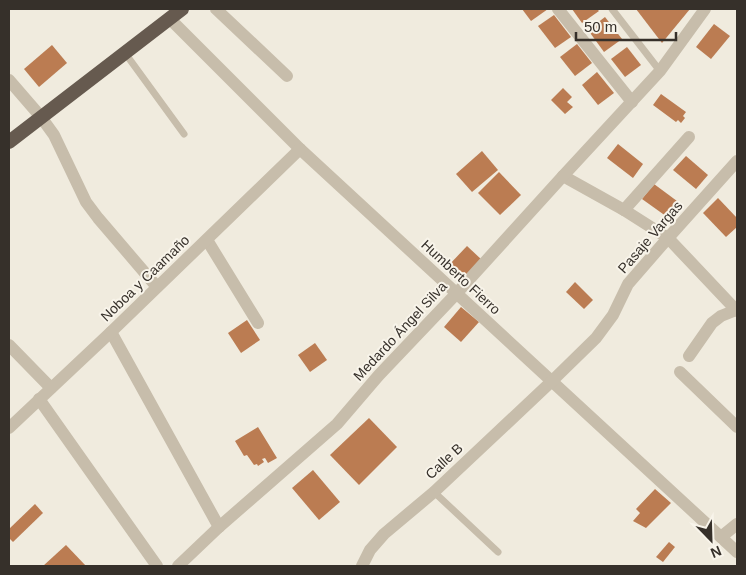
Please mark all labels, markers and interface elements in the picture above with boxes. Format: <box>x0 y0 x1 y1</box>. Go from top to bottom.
scale bar <box>576 10 676 42</box>
text: 50 m <box>584 18 617 35</box>
street label: Pasaje Vargas <box>614 198 686 276</box>
street label: Noboa y Caamaño <box>97 232 193 324</box>
street label: Humberto Fierro <box>418 236 504 318</box>
street label: Medardo Ángel Silva <box>350 278 450 384</box>
street label: Calle B <box>422 440 466 482</box>
north arrow <box>686 515 736 565</box>
text: N <box>708 543 724 561</box>

